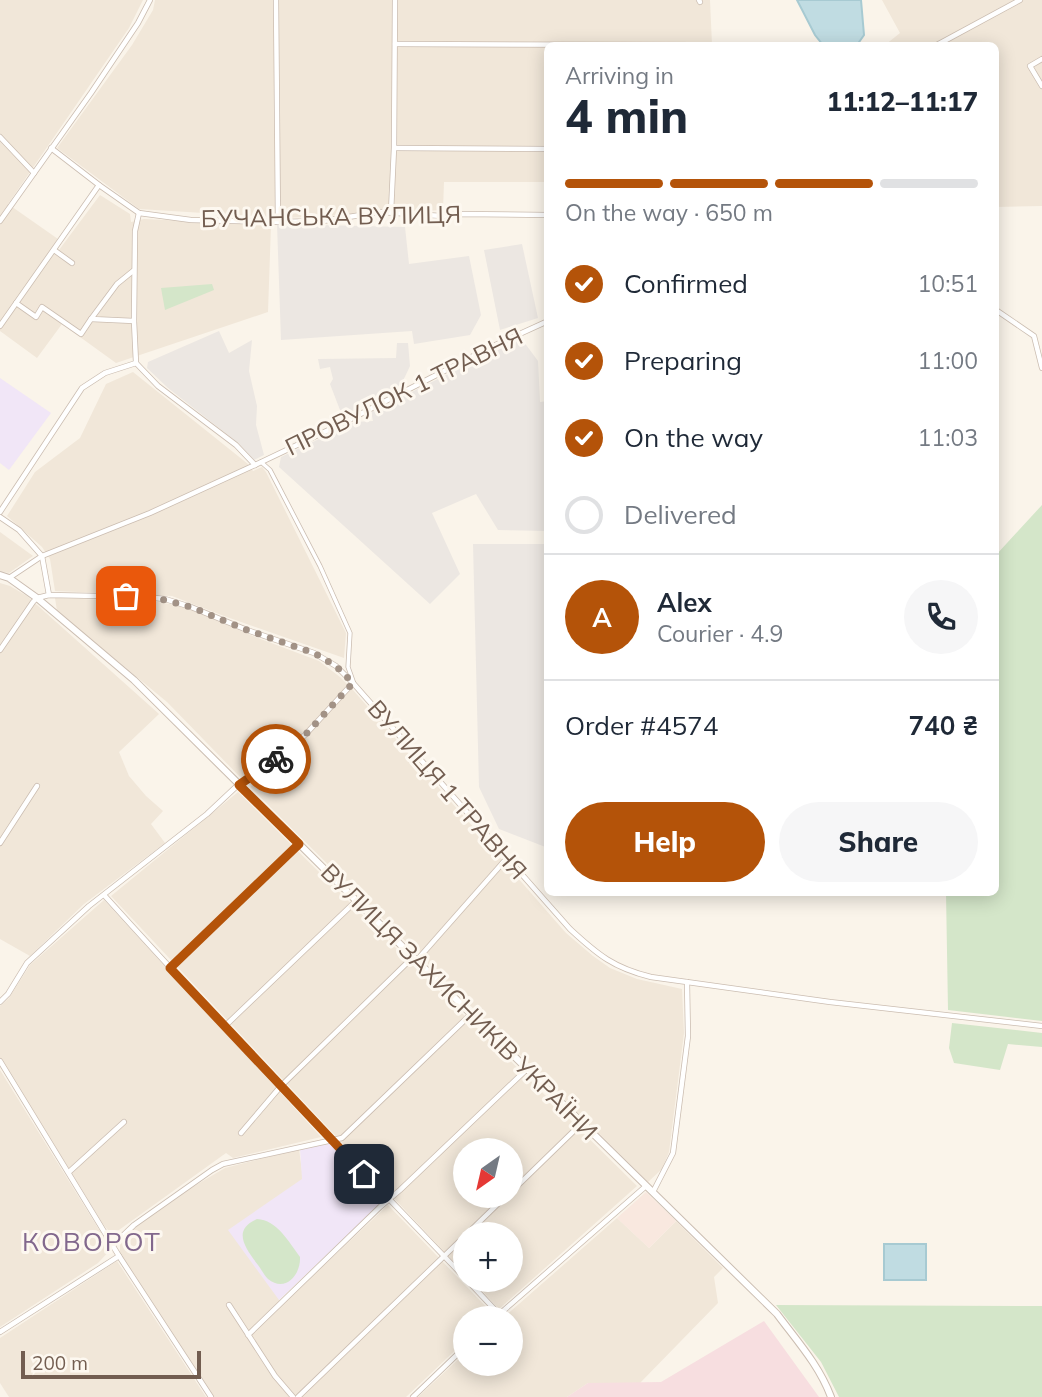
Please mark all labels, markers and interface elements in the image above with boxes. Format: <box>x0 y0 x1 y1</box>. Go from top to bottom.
text: Arriving in <box>565 61 674 90</box>
text: 11:12–11:17 <box>827 85 978 118</box>
text: 4 min <box>565 87 688 145</box>
text: On the way · 650 m <box>565 198 773 227</box>
street label: БУЧАНСЬКА ВУЛИЦЯ <box>201 199 461 233</box>
icon: check <box>565 265 603 303</box>
text: Confirmed <box>624 267 748 300</box>
text: 10:51 <box>918 269 978 298</box>
street label: ПРОВУЛОК 1 ТРАВНЯ <box>280 321 527 462</box>
icon: check <box>565 342 603 380</box>
text: Preparing <box>624 344 742 377</box>
text: 11:00 <box>918 346 978 375</box>
icon: check <box>565 419 603 457</box>
text: On the way <box>624 421 763 454</box>
text: 11:03 <box>918 423 978 452</box>
text: Delivered <box>624 498 737 531</box>
pin <box>96 566 156 626</box>
icon: bag <box>107 577 145 615</box>
button: phone <box>904 580 978 654</box>
text: Alex <box>657 586 712 619</box>
text: A <box>592 601 612 634</box>
text: Courier · 4.9 <box>657 619 783 648</box>
street label: ВУЛИЦЯ 1 ТРАВНЯ <box>362 694 534 885</box>
text: Order #4574 <box>565 709 718 742</box>
text: 740 ₴ <box>908 709 978 742</box>
courier <box>241 724 311 794</box>
icon: bike <box>257 740 295 778</box>
button: Help <box>565 802 765 882</box>
button: Share <box>779 802 978 882</box>
street label: ВУЛИЦЯ ЗАХИСНИКІВ УКРАЇНИ <box>315 857 604 1146</box>
north arrow <box>453 1138 523 1208</box>
map controls <box>453 1138 523 1376</box>
pin <box>334 1144 394 1204</box>
icon: home <box>345 1155 383 1193</box>
button: + <box>453 1222 523 1292</box>
district label: КОВОРОТ <box>22 1225 162 1258</box>
button: − <box>453 1306 523 1376</box>
scale bar <box>21 1348 201 1380</box>
text: 200 m <box>32 1351 88 1375</box>

